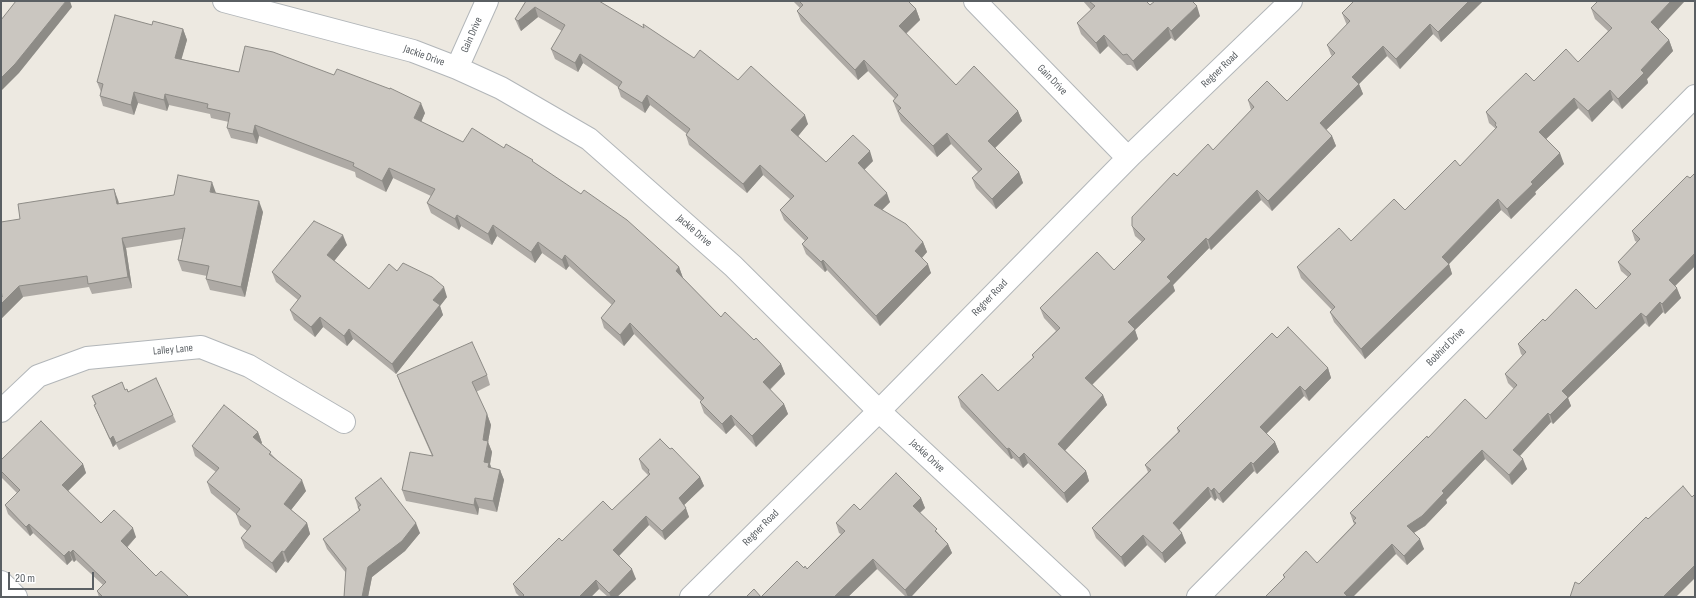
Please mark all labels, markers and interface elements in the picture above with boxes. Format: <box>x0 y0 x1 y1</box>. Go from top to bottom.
street label: Gain Drive <box>458 15 486 55</box>
street label: Jackie Drive <box>402 43 446 69</box>
street label: Regner Road <box>1199 49 1241 91</box>
street label: Gain Drive <box>1034 62 1070 98</box>
street label: Jackie Drive <box>674 212 714 250</box>
street label: Regner Road <box>969 277 1011 319</box>
street label: Bobhird Drive <box>1424 325 1468 369</box>
street label: Lalley Lane <box>152 342 194 358</box>
street label: Jackie Drive <box>907 437 947 475</box>
street label: Regner Road <box>740 507 782 549</box>
scale bar <box>10 564 96 590</box>
text: 20 m <box>15 571 35 586</box>

